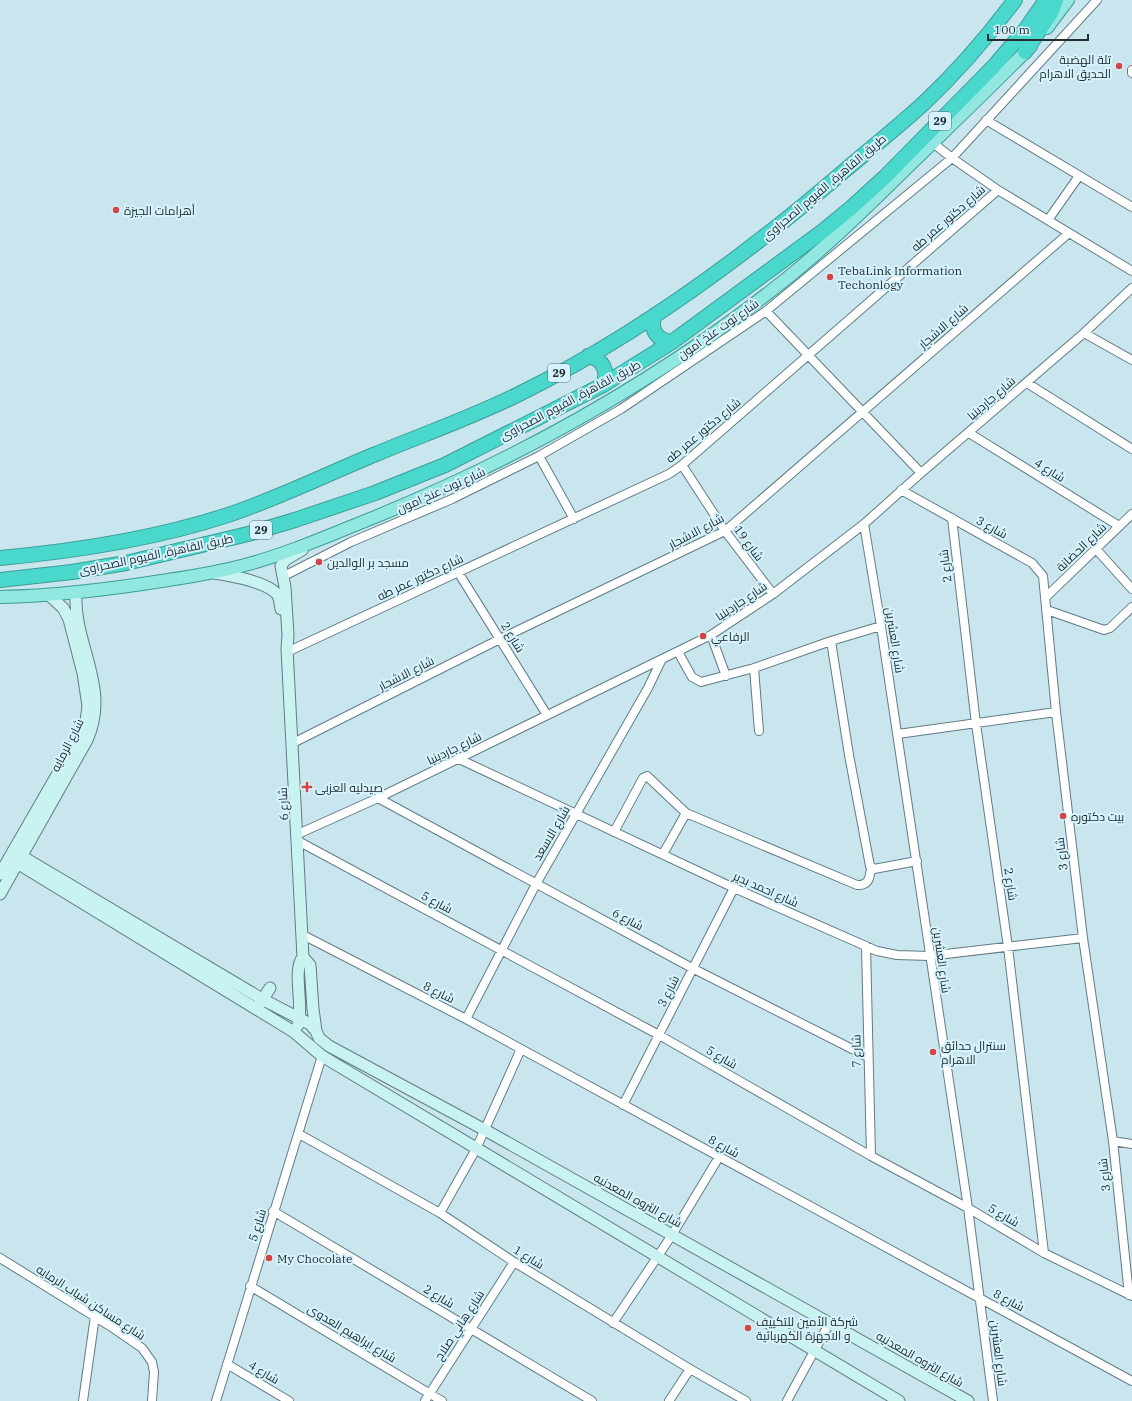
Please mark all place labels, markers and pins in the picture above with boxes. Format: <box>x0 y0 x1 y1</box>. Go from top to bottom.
place label: تلة الهضبة الحديق الاهرام <box>1039 52 1112 82</box>
marker: تلة الهضبة الحديق الاهرام <box>1114 61 1124 71</box>
place label: أهرامات الجيزة <box>124 203 195 218</box>
marker: أهرامات الجيزة <box>111 205 121 215</box>
place label: TebaLink Information Techonlogy <box>838 263 963 292</box>
marker: TebaLink Information Techonlogy <box>825 272 835 282</box>
place label: مسجد بر الوالدين <box>327 555 409 570</box>
marker: مسجد بر الوالدين <box>314 557 324 567</box>
place label: الرفاعي <box>711 629 750 647</box>
marker: الرفاعي <box>698 631 708 641</box>
place label: صيدليه العزبى <box>315 780 383 795</box>
marker: صيدليه العزبى <box>302 782 312 792</box>
place label: بيت دكتوره <box>1071 809 1124 824</box>
marker: بيت دكتوره <box>1058 811 1068 821</box>
place label: سنترال حدائق الاهرام <box>941 1038 1006 1068</box>
marker: سنترال حدائق الاهرام <box>928 1047 938 1057</box>
place label: My Chocolate <box>277 1251 352 1266</box>
marker: My Chocolate <box>264 1253 274 1263</box>
place label: شركة الأمين للتكييف و الاجهزة الكهربائية <box>756 1314 858 1343</box>
marker: شركة الأمين للتكييف و الاجهزة الكهربائية <box>743 1323 753 1333</box>

